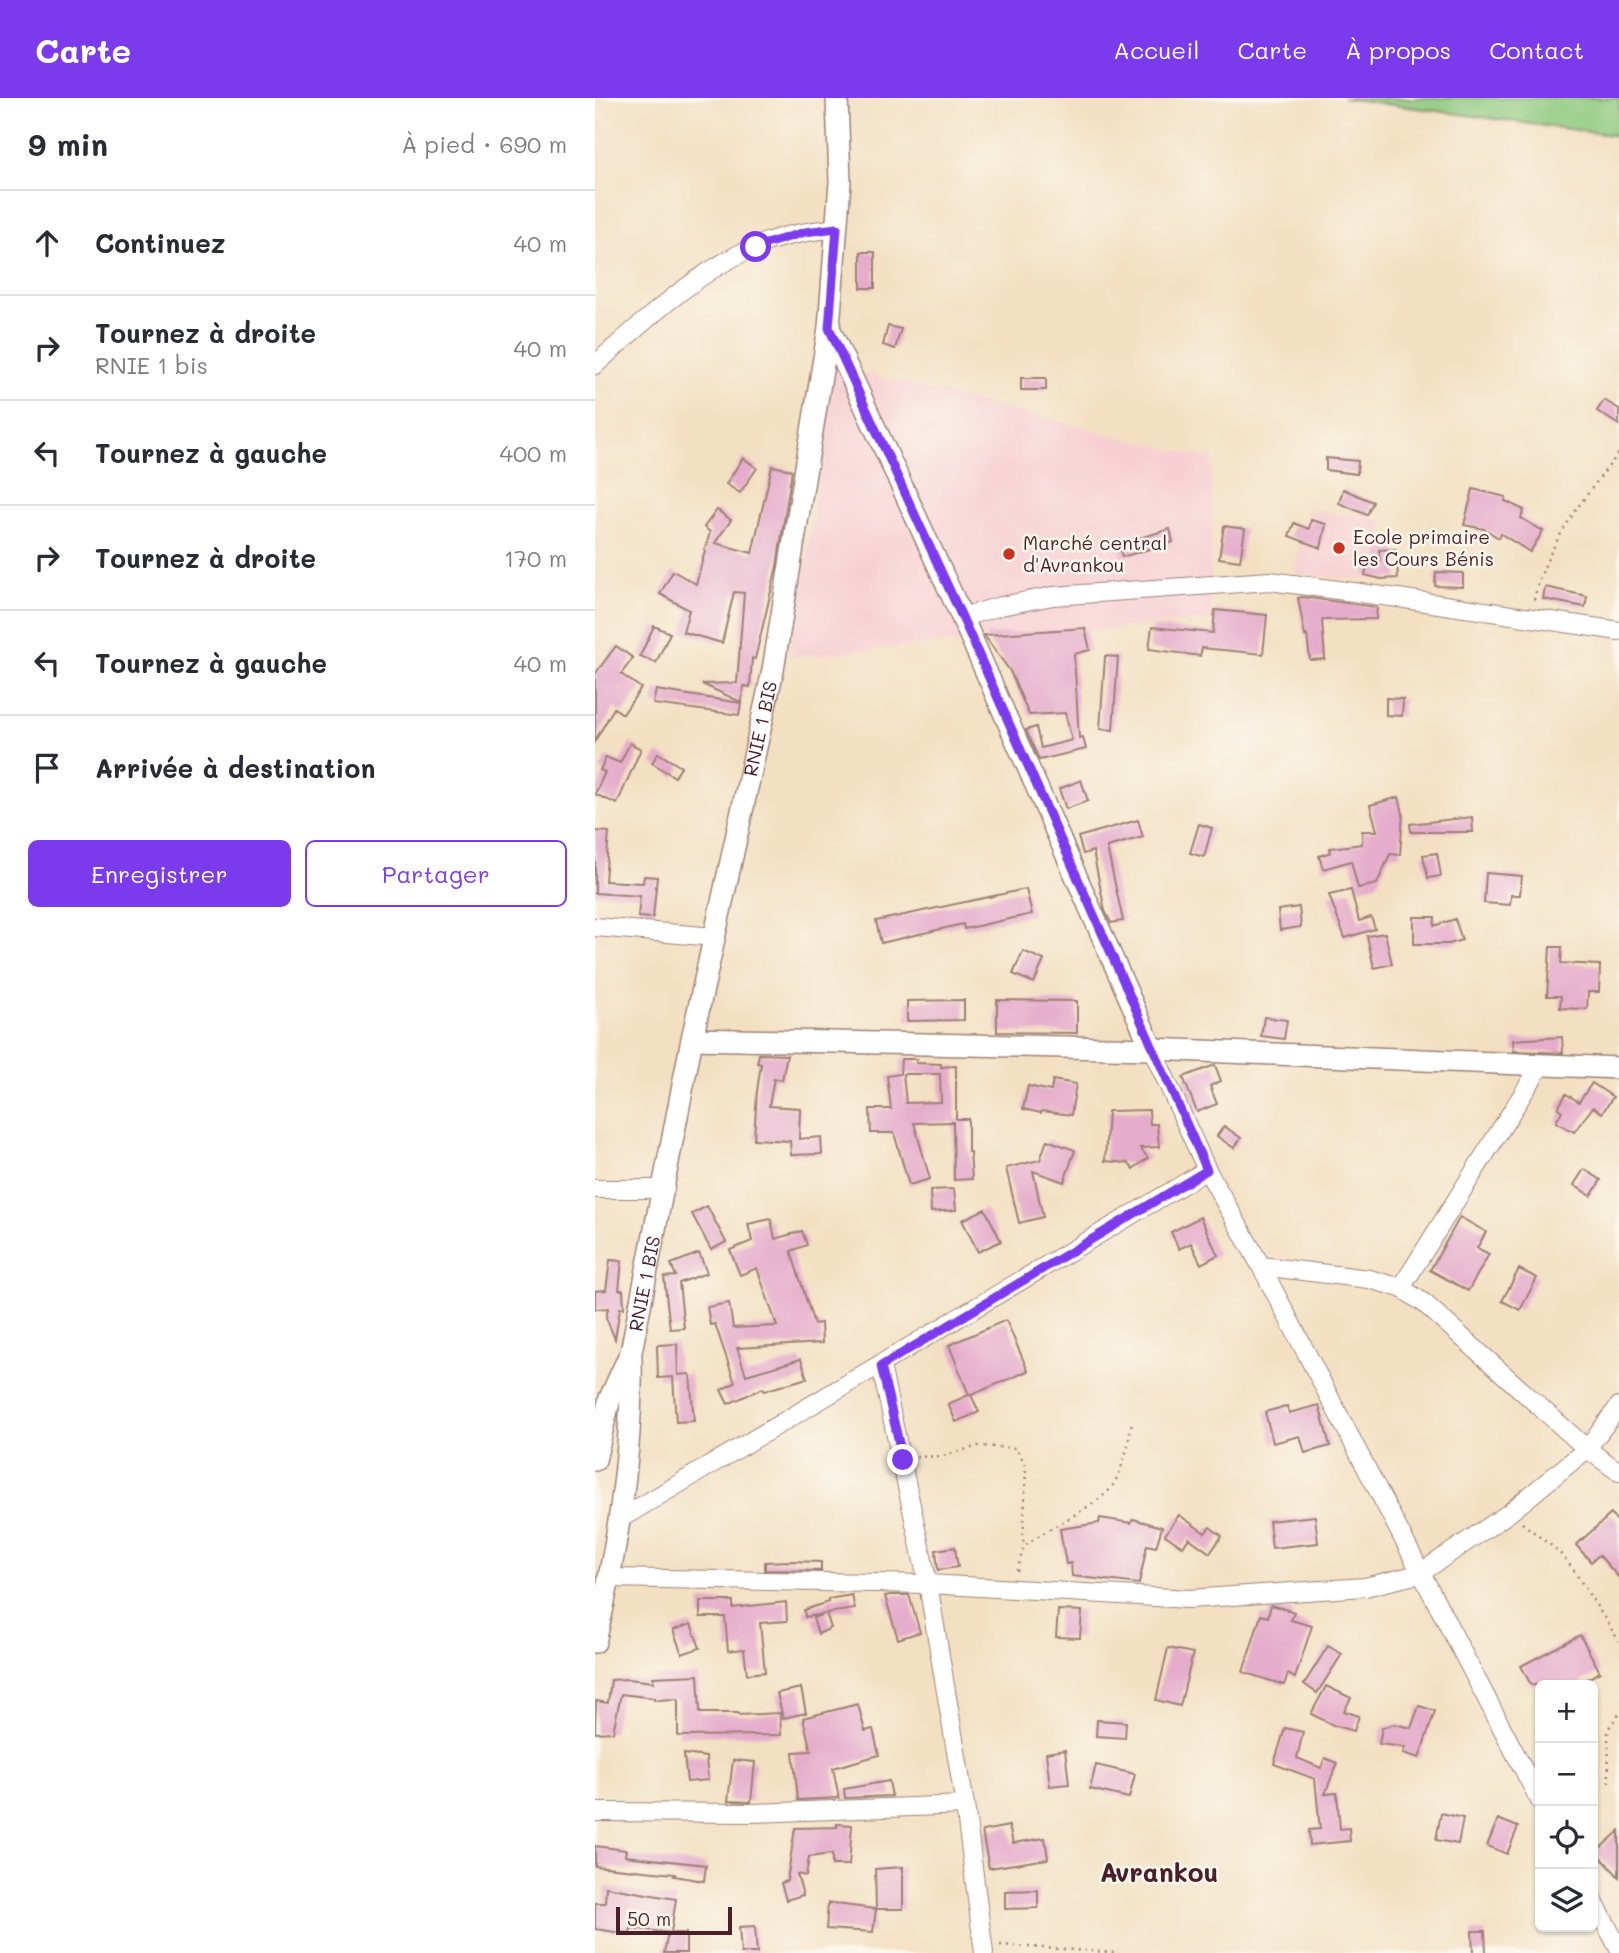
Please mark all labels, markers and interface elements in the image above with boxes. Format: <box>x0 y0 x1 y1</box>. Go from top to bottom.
text: Carte <box>35 28 131 71</box>
text: Accueil <box>1113 34 1199 65</box>
text: Carte <box>1237 34 1307 65</box>
text: À propos <box>1345 34 1451 65</box>
text: Contact <box>1489 34 1584 65</box>
text: 9 min <box>28 124 108 164</box>
text: À pied · 690 m <box>402 129 567 159</box>
icon: ahead <box>28 224 66 262</box>
text: Continuez <box>95 226 225 260</box>
text: 40 m <box>514 228 567 258</box>
route start <box>740 231 771 262</box>
text: Tournez à droite <box>95 316 316 350</box>
icon: right <box>28 329 66 367</box>
text: 40 m <box>514 333 567 363</box>
text: RNIE 1 bis <box>95 350 208 380</box>
icon: left <box>28 434 66 472</box>
text: Tournez à gauche <box>95 436 327 470</box>
text: 400 m <box>499 438 567 468</box>
place label: Ecole primaire les Cours Bénis <box>1353 524 1494 571</box>
place label: Marché central d'Avrankou <box>1023 530 1167 577</box>
icon: right <box>28 539 66 577</box>
marker: Ecole primaire les Cours Bénis <box>1331 540 1347 556</box>
text: Tournez à droite <box>95 541 316 575</box>
text: 170 m <box>504 543 567 573</box>
marker: Marché central d'Avrankou <box>1001 546 1017 562</box>
icon: left <box>28 644 66 682</box>
text: Tournez à gauche <box>95 646 327 680</box>
text: 40 m <box>514 648 567 678</box>
street label: RNIE 1 BIS <box>737 678 782 779</box>
icon: arrive <box>28 749 66 787</box>
text: Arrivée à destination <box>95 751 375 785</box>
button: Enregistrer <box>28 840 291 907</box>
button: Partager <box>305 840 567 907</box>
street label: RNIE 1 BIS <box>622 1234 665 1334</box>
route end <box>887 1444 918 1475</box>
map controls <box>1535 1680 1598 1932</box>
button: + <box>1535 1680 1598 1743</box>
button: − <box>1535 1743 1598 1806</box>
button: locate <box>1535 1806 1598 1869</box>
district label: Avrankou <box>1100 1855 1218 1889</box>
button: layers <box>1535 1869 1598 1932</box>
scale bar <box>616 1904 731 1936</box>
text: 50 m <box>627 1906 671 1931</box>

